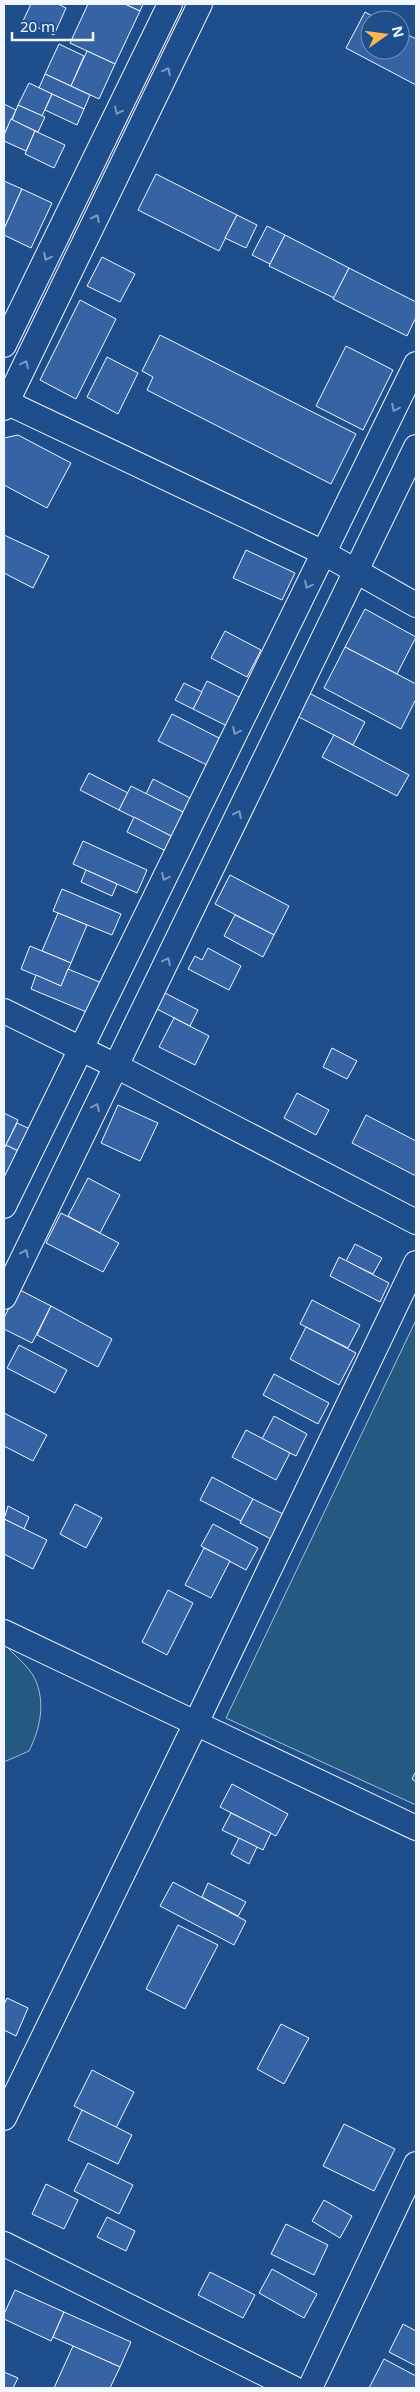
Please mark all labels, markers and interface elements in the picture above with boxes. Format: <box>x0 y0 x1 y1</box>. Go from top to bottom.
scale bar <box>12 10 94 42</box>
north arrow <box>360 10 410 60</box>
text: 20 m <box>20 16 55 36</box>
text: N <box>388 24 409 40</box>
one-way arrow <box>161 68 171 77</box>
one-way arrow <box>114 105 124 114</box>
one-way arrow <box>90 214 100 223</box>
one-way arrow <box>43 251 53 260</box>
one-way arrow <box>19 360 29 369</box>
one-way arrow <box>391 403 401 412</box>
one-way arrow <box>304 580 314 589</box>
one-way arrow <box>232 726 242 735</box>
one-way arrow <box>232 811 242 820</box>
one-way arrow <box>161 872 171 881</box>
one-way arrow <box>161 957 171 966</box>
one-way arrow <box>90 1103 100 1112</box>
one-way arrow <box>19 1249 29 1258</box>

